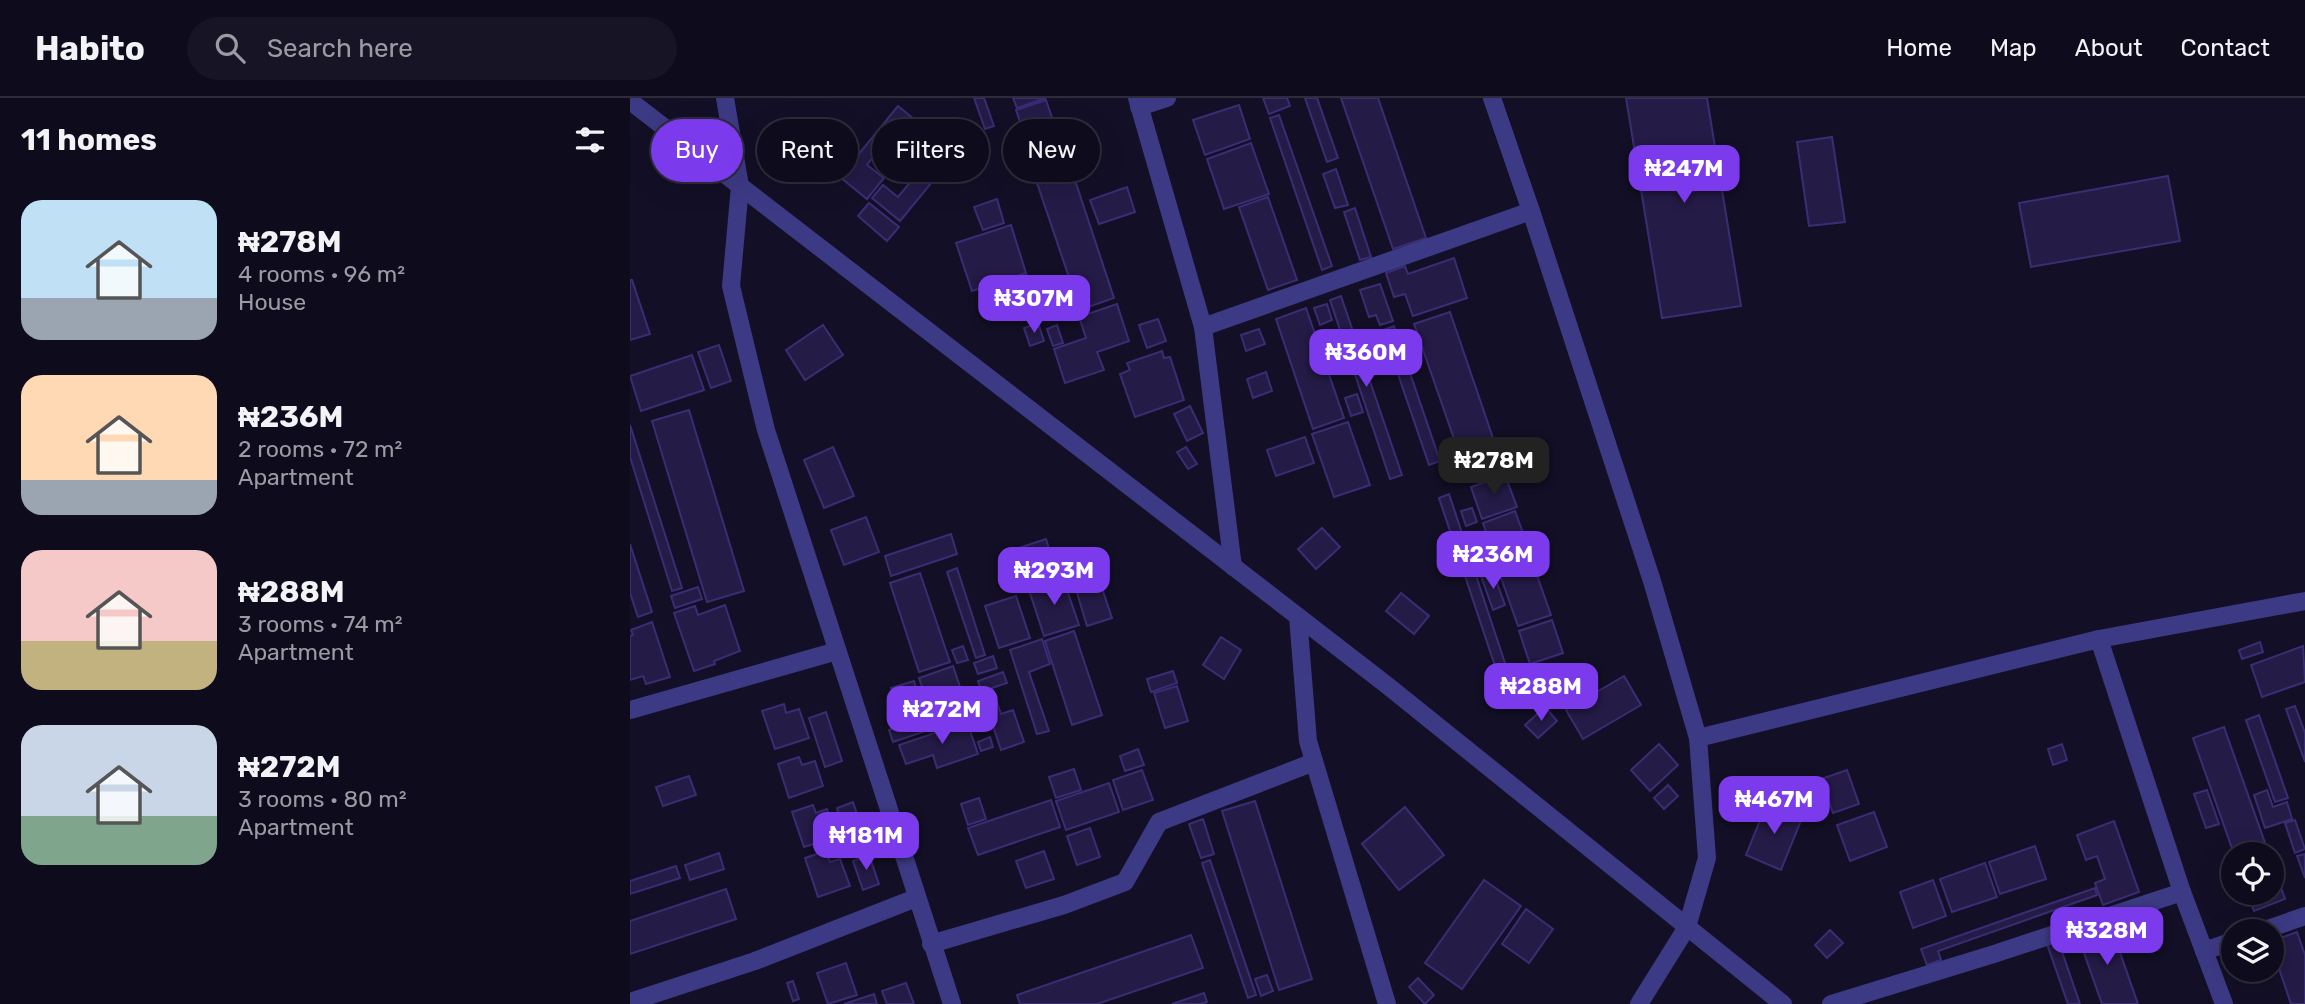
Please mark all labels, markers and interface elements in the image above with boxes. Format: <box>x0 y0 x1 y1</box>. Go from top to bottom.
search box <box>187 17 677 80</box>
text: Habito <box>35 29 145 68</box>
icon: search <box>211 29 249 67</box>
text: Search here <box>267 33 413 64</box>
text: Home <box>1886 34 1952 62</box>
text: Map <box>1990 34 2037 62</box>
text: About <box>2075 34 2143 62</box>
text: Contact <box>2181 34 2270 62</box>
chip: Buy <box>651 119 743 182</box>
chip: Rent <box>757 119 858 182</box>
chip: Filters <box>872 119 989 182</box>
chip: New <box>1003 119 1100 182</box>
icon: filters <box>571 121 609 159</box>
text: 11 homes <box>21 122 157 158</box>
pin: ₦247M <box>1635 146 1733 205</box>
text: ₦247M <box>1645 154 1723 182</box>
text: ₦278M <box>238 224 342 260</box>
icon: home <box>77 228 161 312</box>
text: 4 rooms · 96 m² <box>238 260 405 288</box>
pin: ₦307M <box>985 275 1083 335</box>
text: ₦307M <box>994 284 1074 312</box>
text: House <box>238 288 306 316</box>
pin: ₦360M <box>1317 330 1415 389</box>
text: ₦360M <box>1325 338 1407 366</box>
text: ₦236M <box>238 399 343 435</box>
icon: home <box>77 403 161 487</box>
text: 2 rooms · 72 m² <box>238 435 402 463</box>
pin: ₦278M <box>1445 438 1543 497</box>
text: ₦278M <box>1454 446 1534 474</box>
text: Apartment <box>238 463 354 491</box>
pin: ₦236M <box>1444 532 1542 591</box>
text: ₦236M <box>1453 540 1533 568</box>
pin: ₦293M <box>1005 547 1103 607</box>
text: ₦293M <box>1014 556 1094 584</box>
text: ₦288M <box>238 574 345 610</box>
icon: home <box>77 578 161 662</box>
text: 3 rooms · 74 m² <box>238 610 403 638</box>
text: Apartment <box>238 638 354 666</box>
pin: ₦288M <box>1492 664 1590 723</box>
text: ₦288M <box>1500 672 1582 700</box>
pin: ₦272M <box>893 686 991 746</box>
text: ₦272M <box>903 695 981 723</box>
text: ₦272M <box>238 749 341 785</box>
icon: home <box>77 753 161 837</box>
pin: ₦467M <box>1725 776 1823 836</box>
text: 3 rooms · 80 m² <box>238 785 407 813</box>
text: ₦467M <box>1735 785 1813 813</box>
pin: ₦181M <box>817 812 915 872</box>
text: Apartment <box>238 813 354 841</box>
text: ₦181M <box>829 821 903 849</box>
map controls <box>2221 842 2284 982</box>
button: locate <box>2221 842 2284 905</box>
pin: ₦328M <box>2058 908 2156 967</box>
text: ₦328M <box>2066 916 2148 944</box>
button: layers <box>2221 919 2284 982</box>

